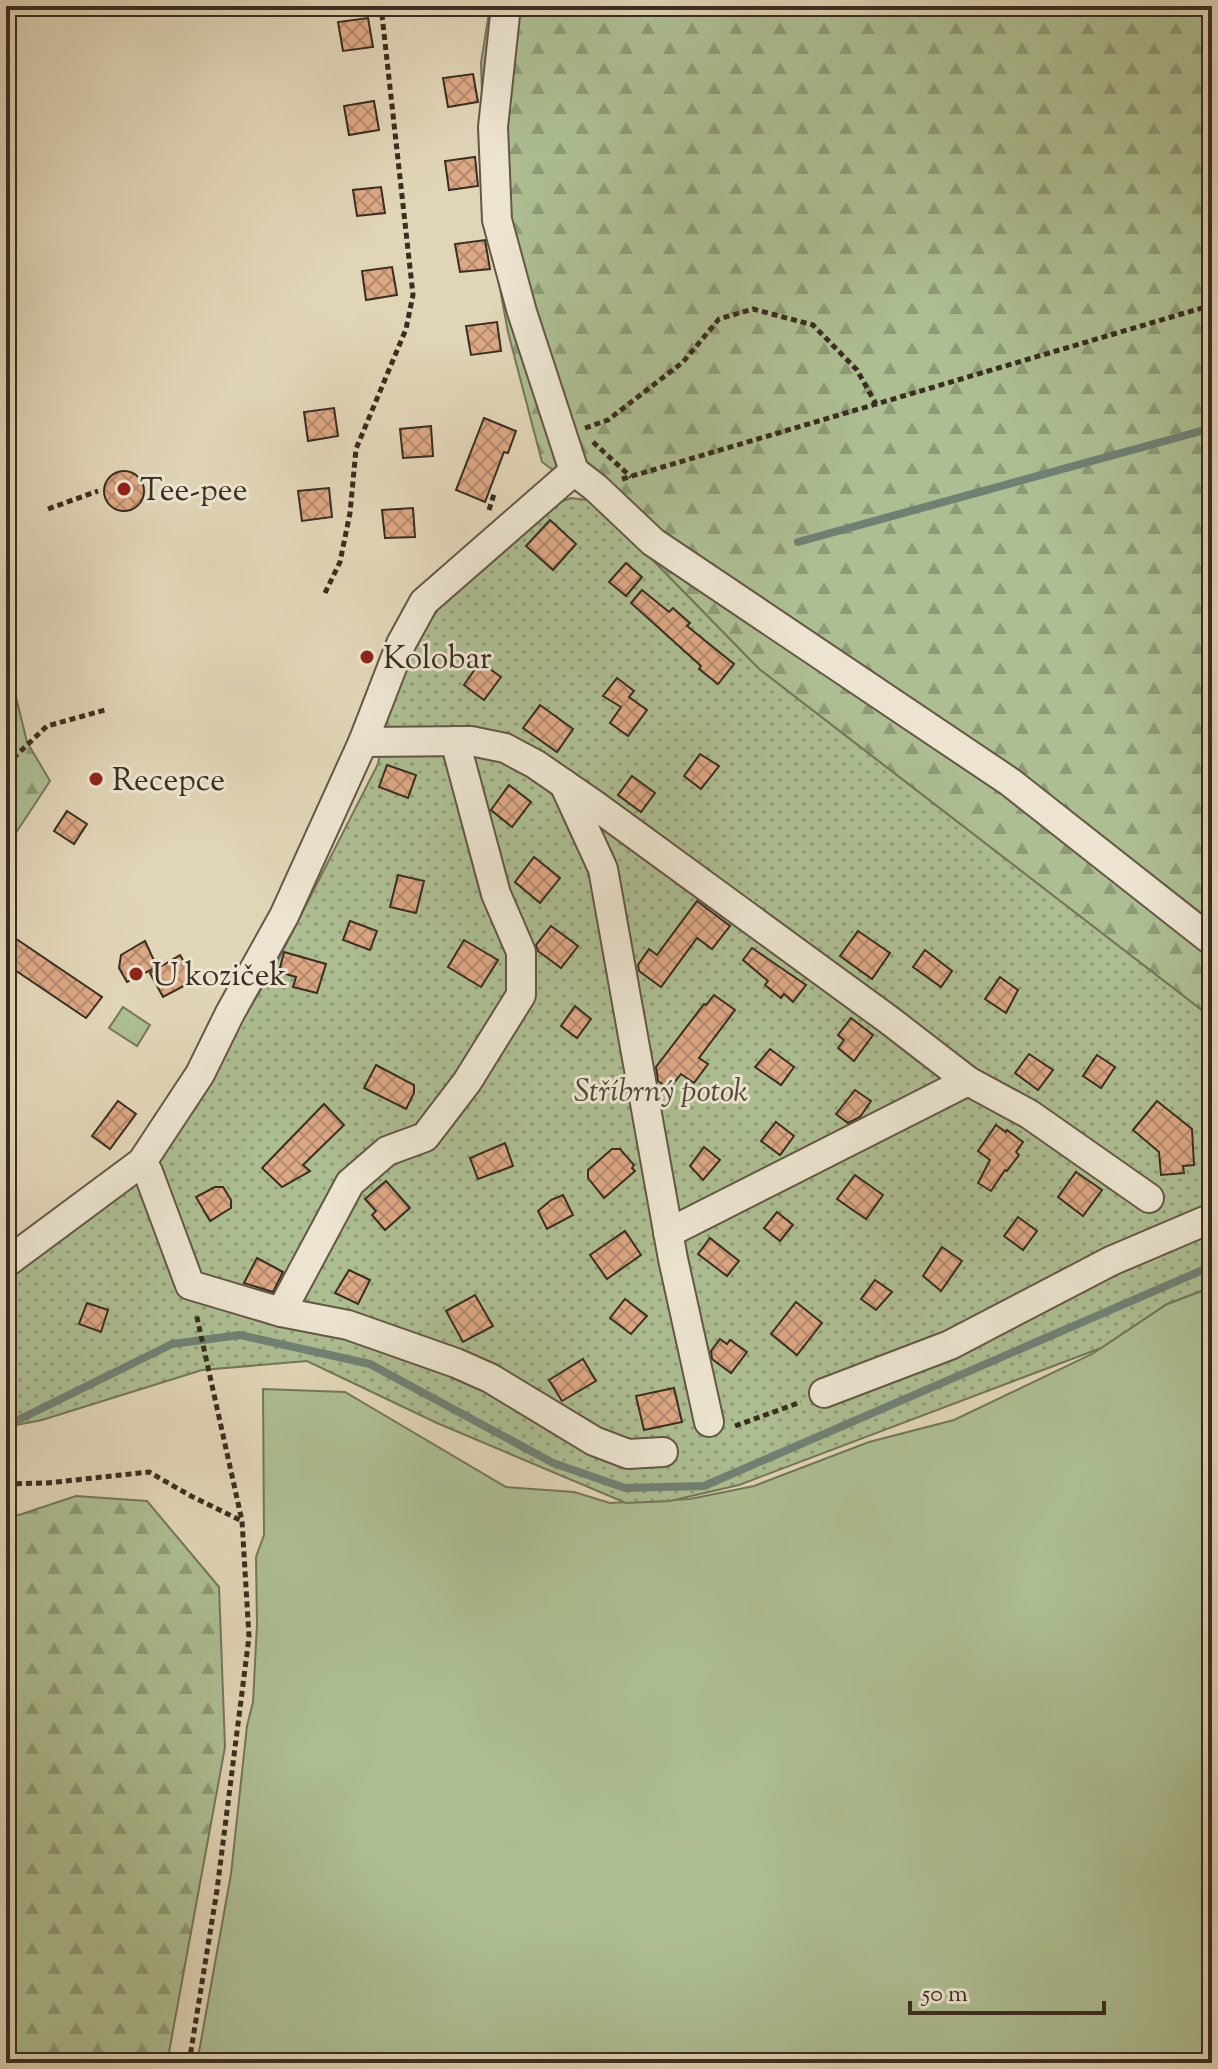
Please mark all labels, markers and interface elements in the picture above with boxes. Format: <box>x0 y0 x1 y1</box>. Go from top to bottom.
place label: Tee-pee <box>140 469 248 515</box>
marker: Tee-pee <box>115 480 133 498</box>
place label: Kolobar <box>383 637 492 683</box>
marker: Kolobar <box>358 648 376 666</box>
place label: Recepce <box>112 759 225 805</box>
marker: Recepce <box>87 770 105 788</box>
place label: U koziček <box>152 954 287 1000</box>
marker: U koziček <box>127 965 145 983</box>
park label: Stříbrný potok <box>574 1070 748 1116</box>
scale bar <box>910 1965 1104 2015</box>
text: 50 m <box>920 1978 968 2012</box>

